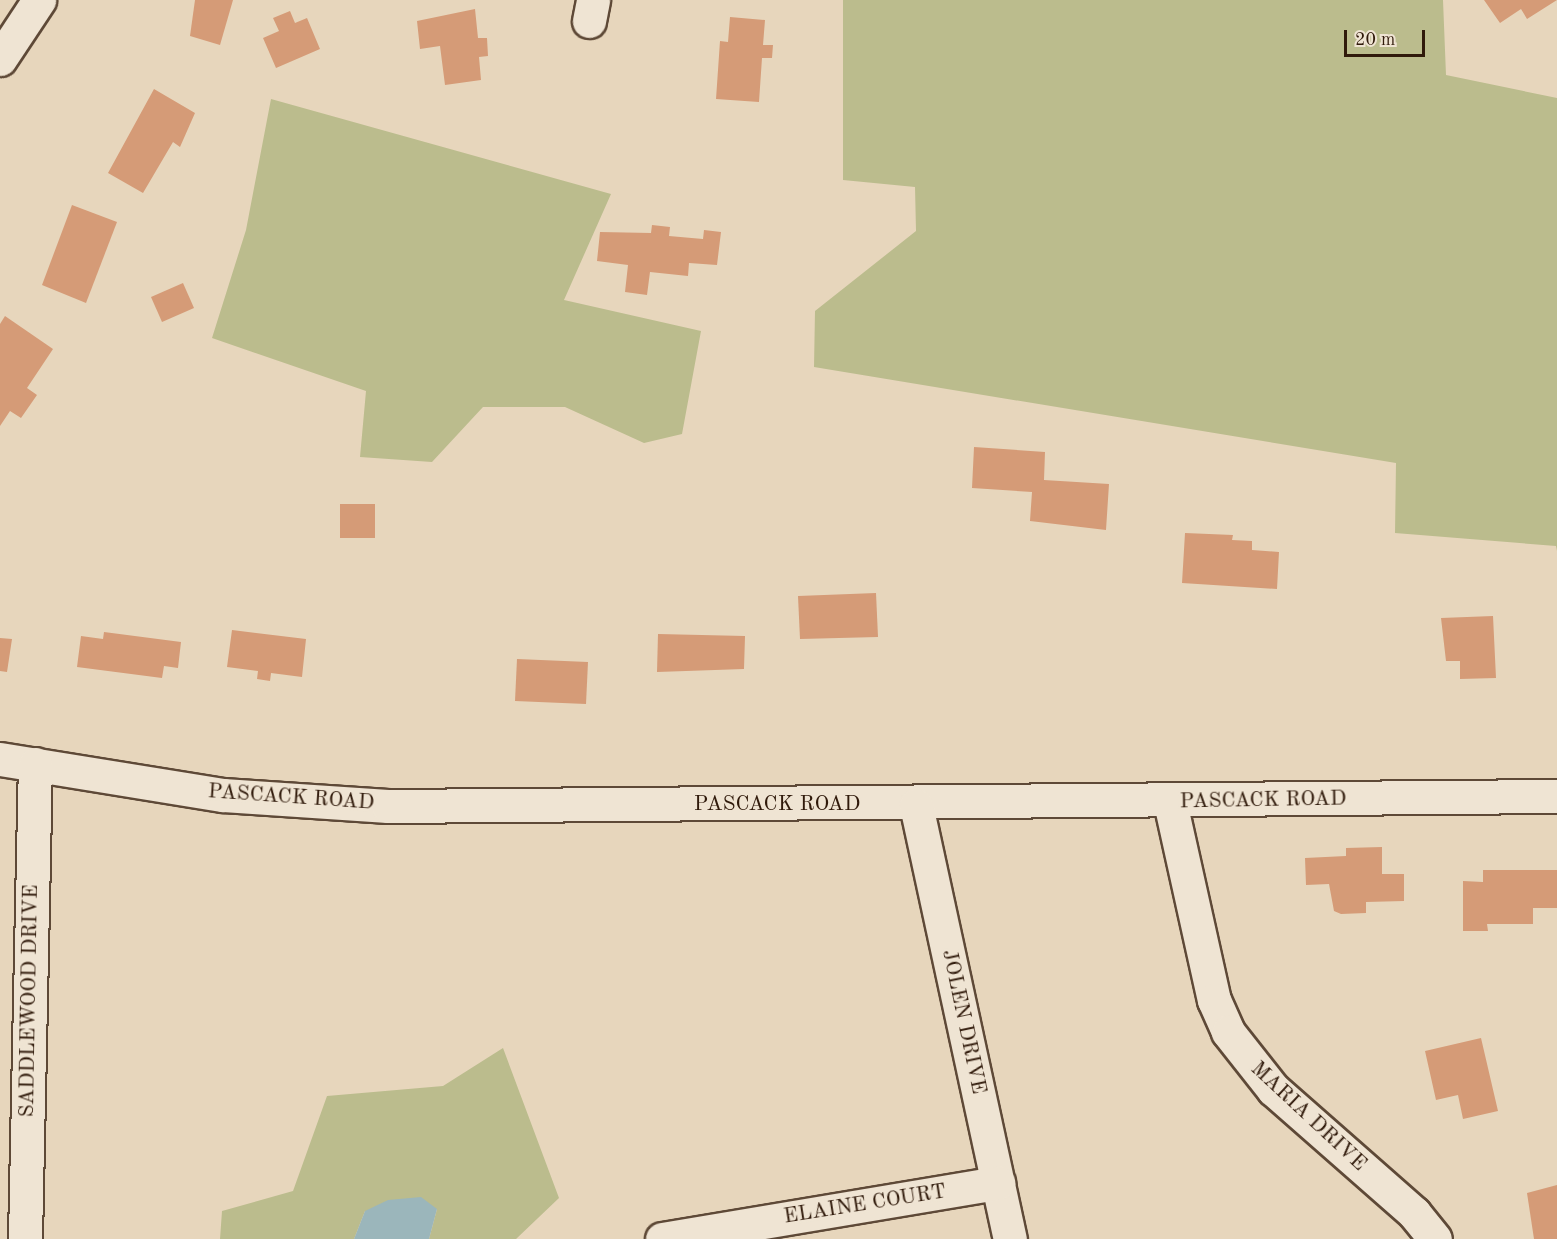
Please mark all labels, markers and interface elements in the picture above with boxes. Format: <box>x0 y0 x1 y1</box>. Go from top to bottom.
scale bar <box>1347 18 1428 56</box>
text: 20 m <box>1355 31 1395 49</box>
street label: PASCACK ROAD <box>207 780 375 816</box>
street label: PASCACK ROAD <box>1180 787 1346 815</box>
street label: PASCACK ROAD <box>694 792 860 818</box>
street label: SADDLEWOOD DRIVE <box>15 884 45 1118</box>
street label: JOLEN DRIVE <box>935 947 991 1097</box>
street label: MARIA DRIVE <box>1245 1057 1371 1177</box>
street label: ELAINE COURT <box>782 1180 948 1230</box>

